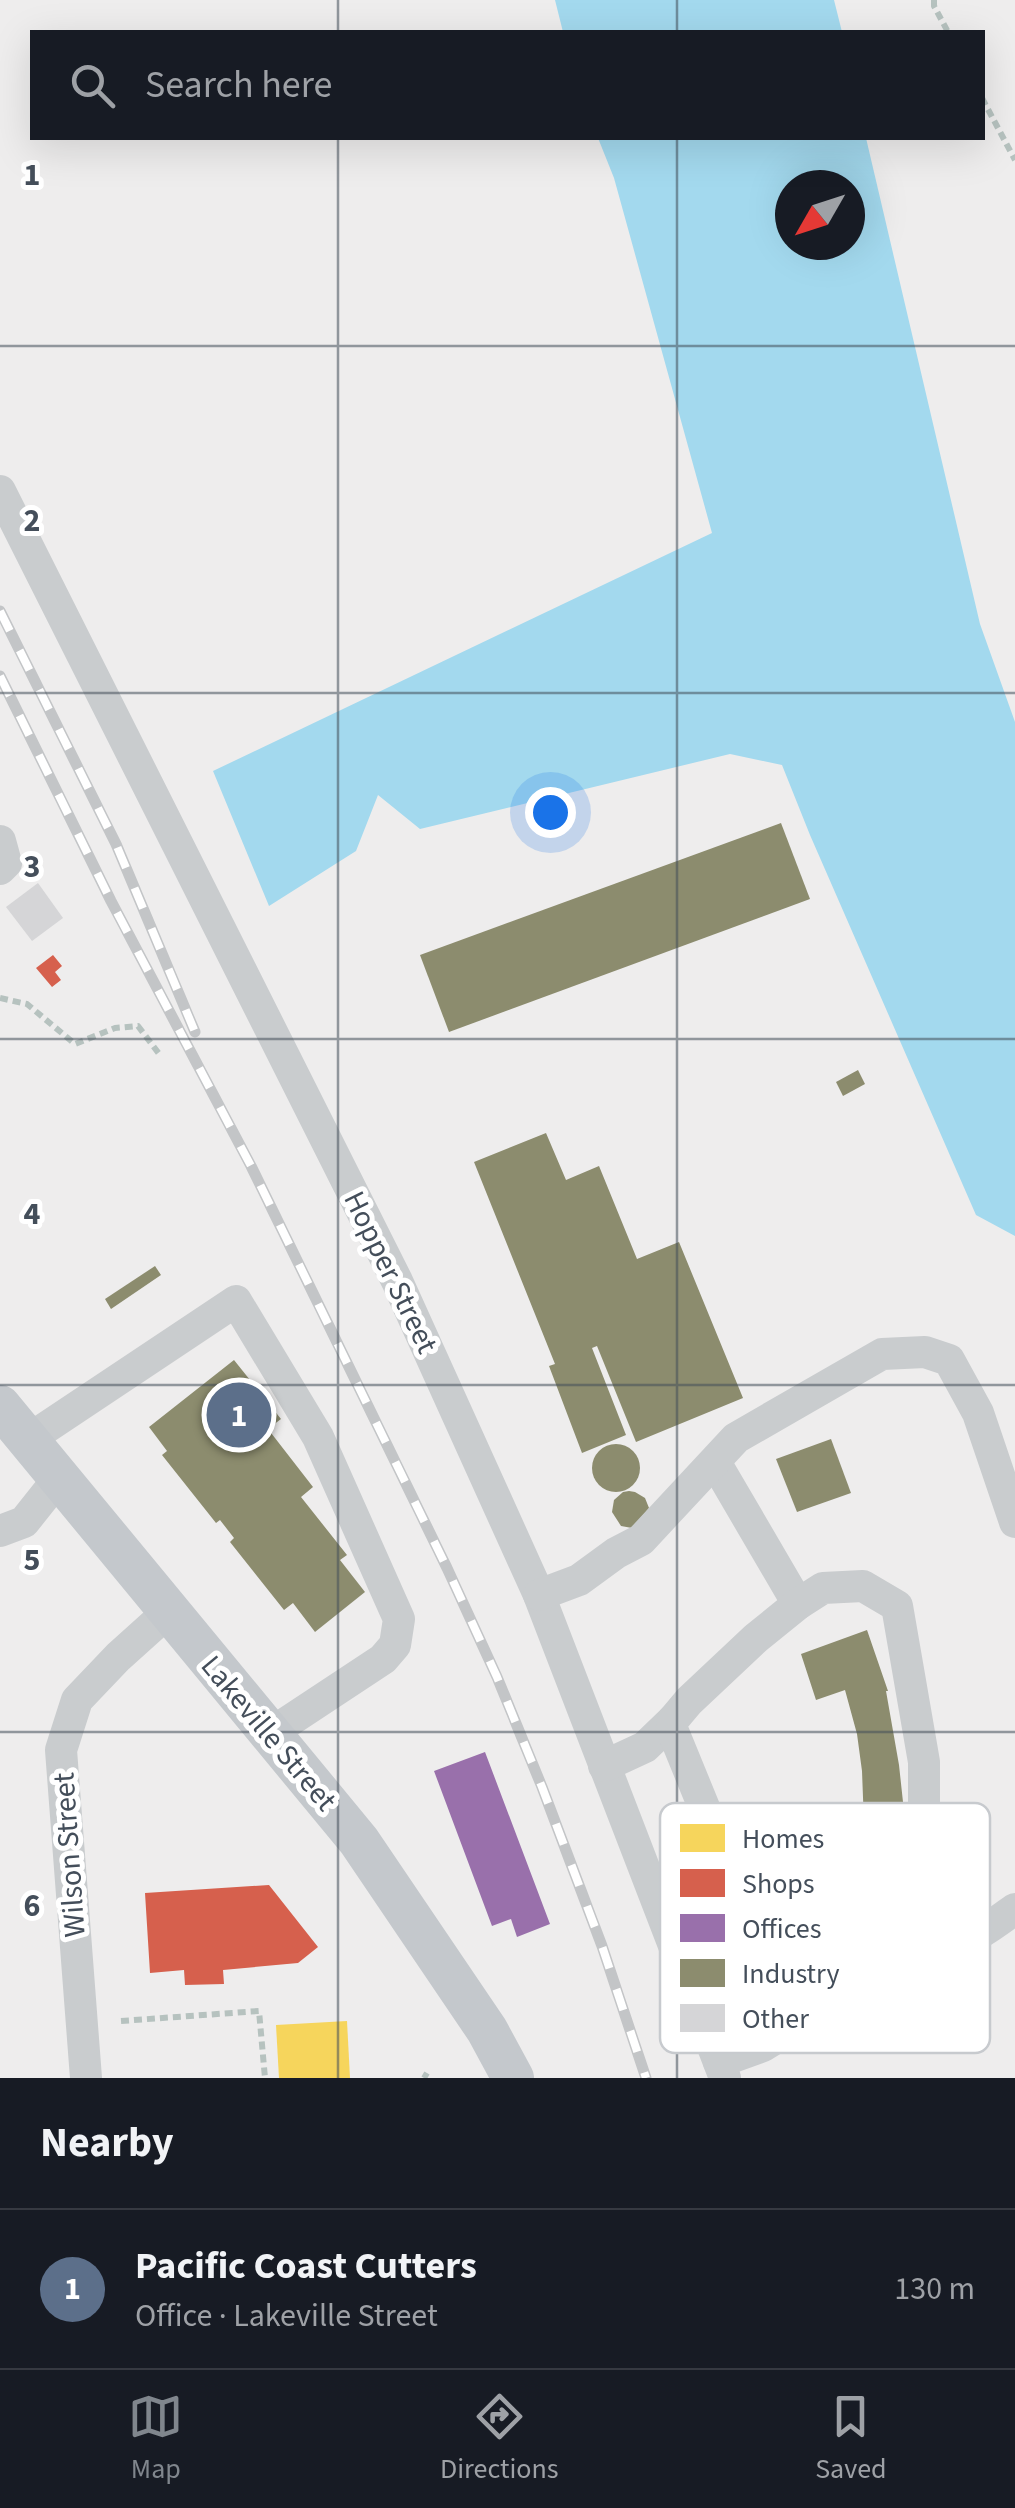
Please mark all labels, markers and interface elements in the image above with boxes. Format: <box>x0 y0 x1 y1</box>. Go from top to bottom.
search box <box>30 30 985 140</box>
icon: search <box>65 58 120 113</box>
text: Search here <box>145 58 332 112</box>
text: 1 <box>24 152 40 198</box>
north arrow <box>775 170 865 260</box>
text: 2 <box>24 498 40 544</box>
your location <box>525 787 576 838</box>
text: 3 <box>24 844 40 890</box>
street label: Hopper Street <box>333 1184 448 1361</box>
text: 4 <box>24 1191 41 1237</box>
pin: 1 <box>206 1378 272 1452</box>
text: 5 <box>24 1537 40 1583</box>
street label: Lakeville Street <box>191 1646 347 1821</box>
street label: Wilson Street <box>42 1771 97 1939</box>
legend <box>660 1803 990 2053</box>
text: Homes <box>742 1819 824 1859</box>
text: Shops <box>742 1864 815 1904</box>
text: 6 <box>24 1883 40 1929</box>
text: Offices <box>742 1909 821 1949</box>
text: Industry <box>742 1954 840 1994</box>
text: Other <box>742 1999 809 2039</box>
text: Nearby <box>40 2113 174 2173</box>
text: Pacific Coast Cutters <box>135 2239 477 2293</box>
text: 1 <box>64 2266 81 2312</box>
text: 130 m <box>894 2266 975 2312</box>
text: Office · Lakeville Street <box>135 2293 438 2339</box>
tab: Map <box>128 2389 183 2489</box>
tab: Directions <box>440 2389 559 2489</box>
tab: Saved <box>815 2389 887 2489</box>

